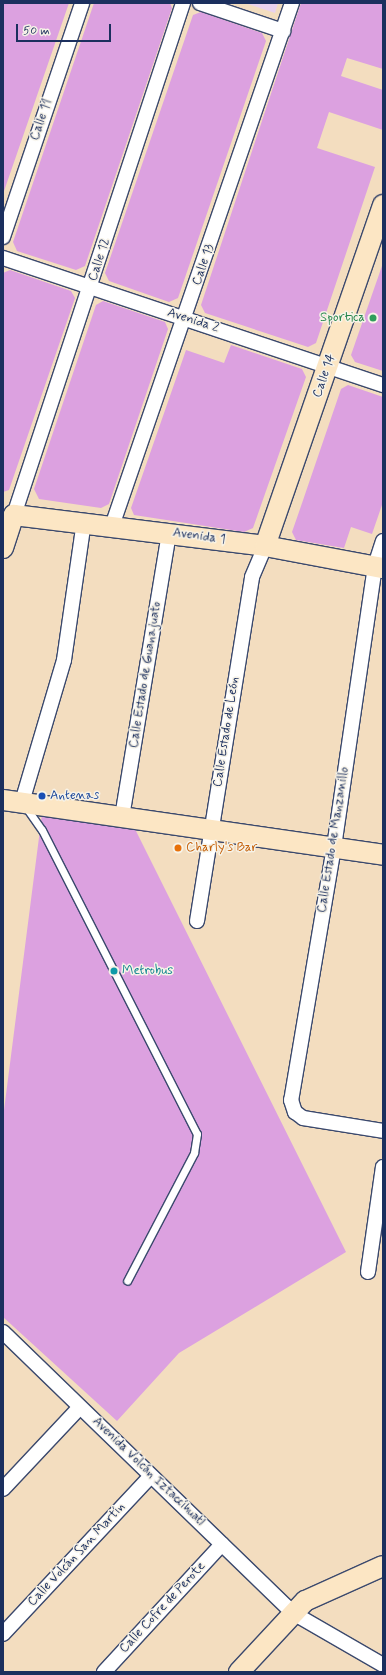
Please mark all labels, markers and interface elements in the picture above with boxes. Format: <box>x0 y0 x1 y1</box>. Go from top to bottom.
scale bar <box>18 16 113 42</box>
text: 50 m <box>23 23 50 39</box>
street label: Calle 11 <box>28 97 56 143</box>
street label: Calle 12 <box>86 237 114 283</box>
street label: Calle 13 <box>190 242 218 288</box>
street label: Avenida 2 <box>165 305 221 337</box>
place label: Sportica <box>320 310 365 326</box>
marker: Sportica <box>368 313 378 323</box>
street label: Calle 14 <box>310 352 340 400</box>
street label: Avenida 1 <box>172 526 226 548</box>
street label: Calle Estado de Guanajuato <box>127 601 165 749</box>
street label: Calle Estado de León <box>211 676 243 788</box>
street label: Calle Estado de Manzanillo <box>315 768 353 912</box>
place label: Antenas <box>50 788 99 804</box>
marker: Antenas <box>37 791 47 801</box>
place label: Charly's Bar <box>186 840 257 856</box>
marker: Charly's Bar <box>173 843 183 853</box>
place label: Metrobus <box>122 963 173 979</box>
marker: Metrobus <box>109 966 119 976</box>
street label: Avenida Volcán Iztaccíhuatl <box>89 1415 207 1529</box>
street label: Calle Volcán San Martín <box>26 1501 128 1609</box>
street label: Calle Cofre de Perote <box>116 1559 210 1657</box>

